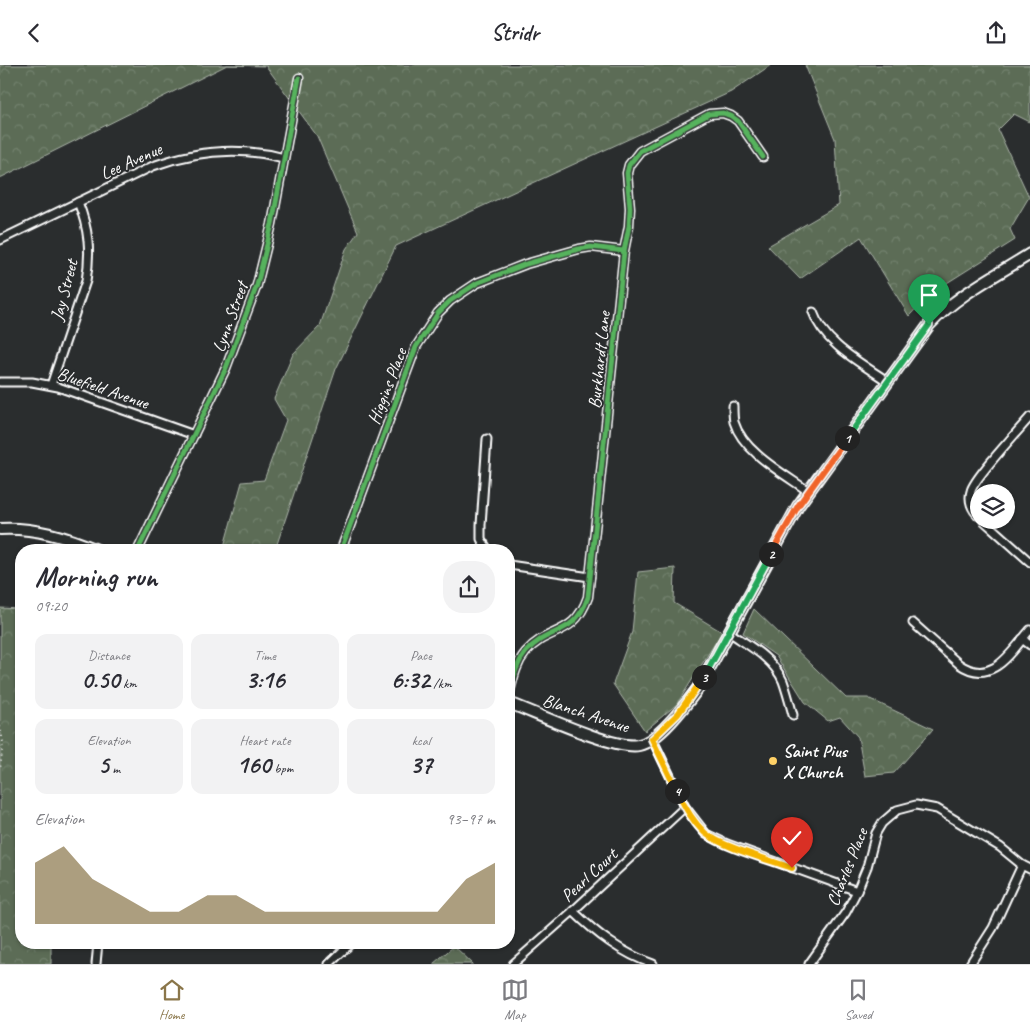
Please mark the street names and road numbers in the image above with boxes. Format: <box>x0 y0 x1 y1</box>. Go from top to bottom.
street label: Lee Avenue <box>97 137 166 184</box>
street label: Jay Street <box>45 255 83 324</box>
street label: Lynn Street <box>207 276 254 355</box>
street label: Burkhardt Lane <box>583 309 615 410</box>
street label: Higgins Place <box>362 344 412 427</box>
street label: Bluefield Avenue <box>54 362 153 414</box>
street label: Blanch Avenue <box>540 689 633 738</box>
street label: Charles Place <box>821 824 873 909</box>
street label: Pearl Court <box>556 842 623 907</box>

